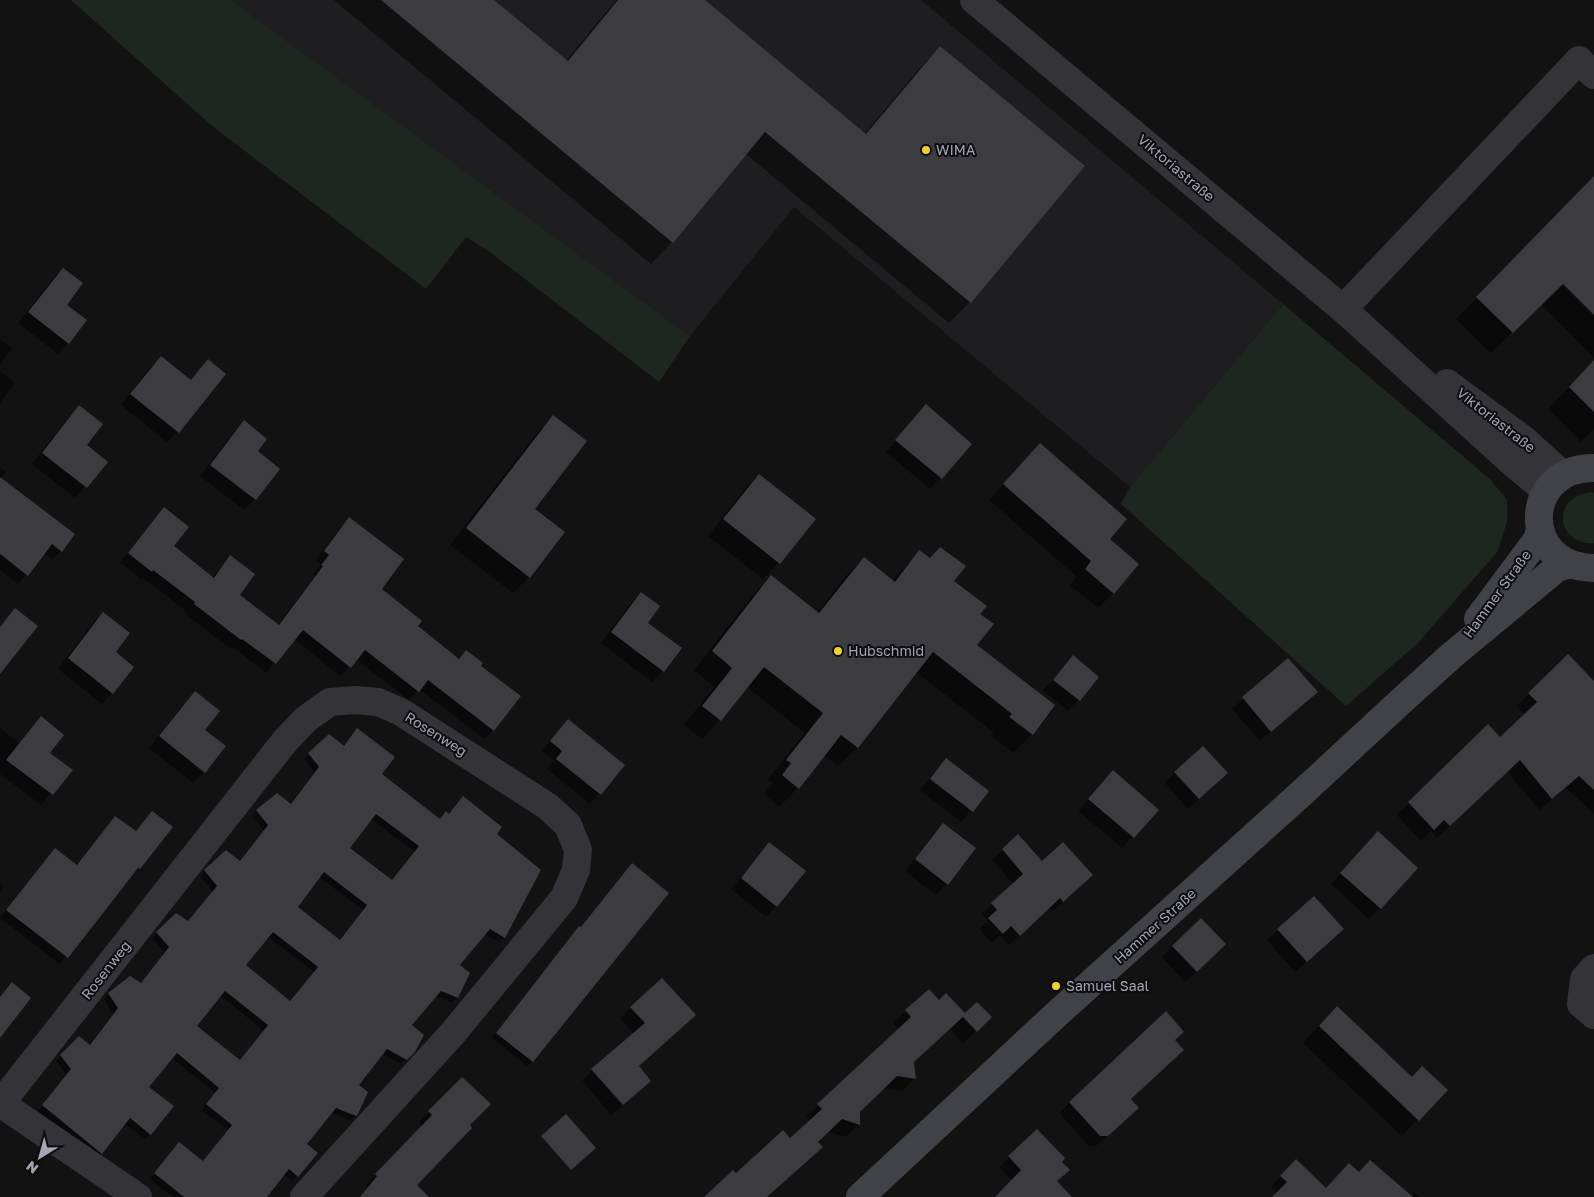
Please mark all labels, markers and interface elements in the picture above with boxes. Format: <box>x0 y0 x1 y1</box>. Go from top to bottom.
street label: Viktoriastraße <box>1134 131 1218 205</box>
place label: WIMA <box>936 141 976 158</box>
marker: WIMA <box>920 144 932 156</box>
street label: Viktoriastraße <box>1454 384 1539 456</box>
street label: Hammer Straße <box>1459 547 1534 641</box>
place label: Hubschmid <box>848 642 924 659</box>
marker: Hubschmid <box>832 645 844 657</box>
street label: Rosenweg <box>402 708 470 759</box>
street label: Hammer Straße <box>1110 884 1199 967</box>
street label: Rosenweg <box>77 937 134 1002</box>
place label: Samuel Saal <box>1066 977 1149 994</box>
marker: Samuel Saal <box>1050 980 1062 992</box>
north arrow <box>15 1132 65 1182</box>
text: N <box>23 1158 41 1178</box>

